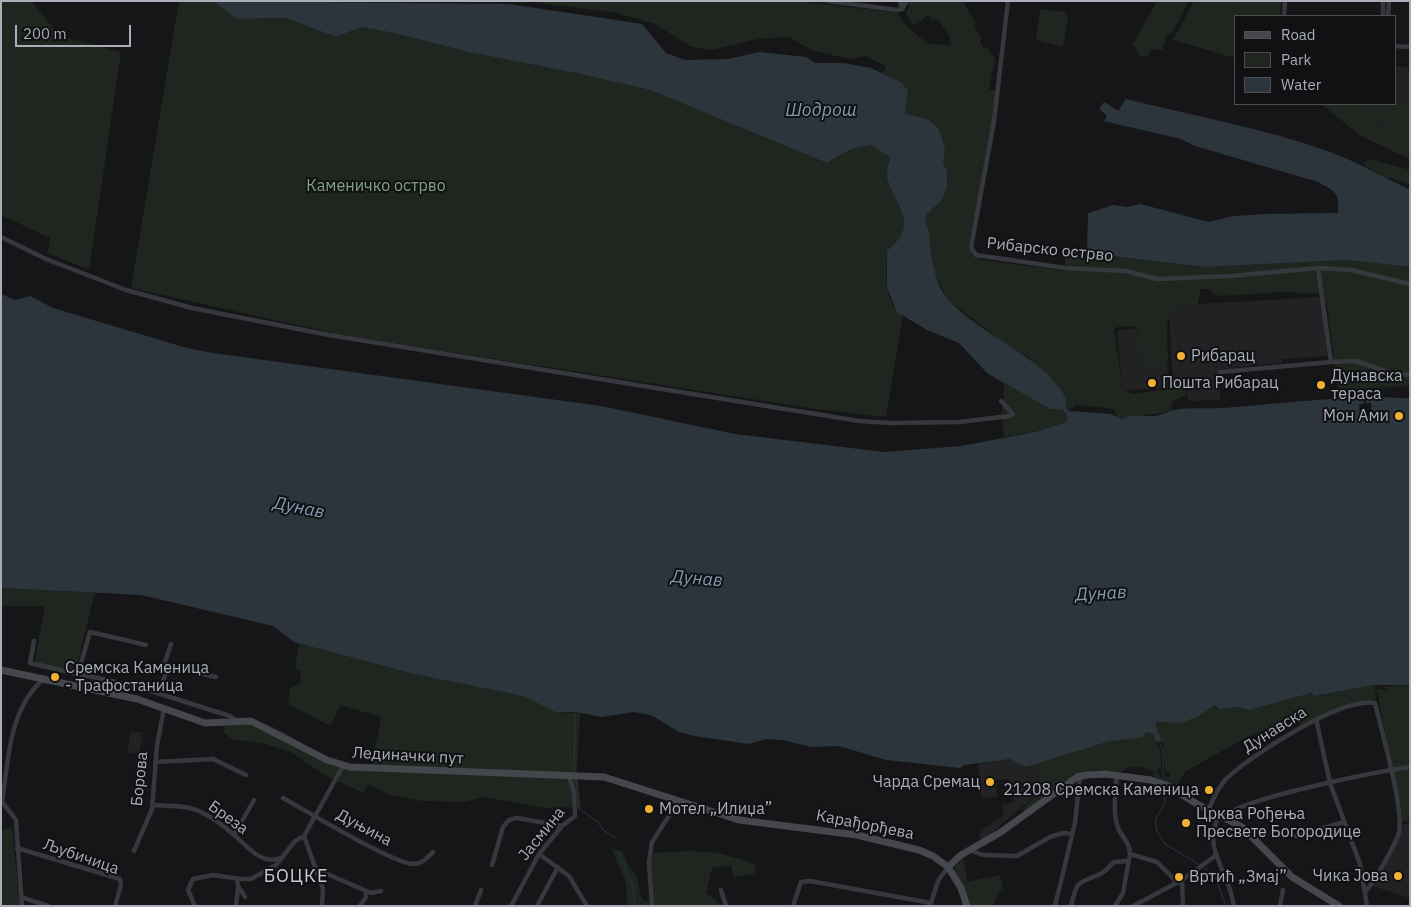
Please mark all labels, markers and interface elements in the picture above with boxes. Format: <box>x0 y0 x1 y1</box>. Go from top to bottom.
scale bar <box>18 15 134 47</box>
legend <box>1234 15 1396 105</box>
text: 200 m <box>23 24 67 43</box>
text: Road <box>1281 25 1316 44</box>
text: Park <box>1281 50 1311 69</box>
text: Water <box>1281 75 1321 94</box>
water label: Шодрош <box>785 100 857 122</box>
park label: Каменичко острво <box>306 176 446 196</box>
street label: Рибарско острво <box>986 234 1114 266</box>
place label: Рибарац <box>1191 346 1255 366</box>
marker: Рибарац <box>1175 350 1187 362</box>
place label: Дунавска тераса <box>1331 366 1403 404</box>
place label: Пошта Рибарац <box>1162 373 1279 393</box>
marker: Пошта Рибарац <box>1146 377 1158 389</box>
marker: Дунавска тераса <box>1315 379 1327 391</box>
place label: Мон Ами <box>1323 406 1389 426</box>
marker: Мон Ами <box>1393 410 1405 422</box>
water label: Дунав <box>272 492 326 524</box>
water label: Дунав <box>670 566 724 592</box>
water label: Дунав <box>1075 582 1127 606</box>
place label: Сремска Каменица - Трафостаница <box>65 658 209 696</box>
marker: Сремска Каменица - Трафостаница <box>49 671 61 683</box>
street label: Дунавска <box>1240 703 1310 757</box>
street label: Лединачки пут <box>352 743 464 769</box>
street label: Борова <box>128 751 152 807</box>
place label: Чарда Сремац <box>873 772 980 792</box>
marker: Чарда Сремац <box>984 776 996 788</box>
place label: 21208 Сремска Каменица <box>1003 780 1199 800</box>
marker: 21208 Сремска Каменица <box>1203 784 1215 796</box>
street label: Бреза <box>204 797 252 839</box>
place label: Мотел „Илиџа” <box>659 799 772 819</box>
street label: Јасмина <box>515 803 569 865</box>
marker: Мотел „Илиџа” <box>643 803 655 815</box>
place label: Црква Рођења Пресвете Богородице <box>1196 804 1361 842</box>
street label: Дуњина <box>333 805 395 851</box>
street label: Карађорђева <box>814 806 916 844</box>
marker: Црква Рођења Пресвете Богородице <box>1180 817 1192 829</box>
street label: Љубичица <box>41 835 121 879</box>
district label: БОЦКЕ <box>263 866 329 888</box>
place label: Чика Јова <box>1313 866 1388 886</box>
place label: Вртић „Змај” <box>1189 867 1287 887</box>
marker: Чика Јова <box>1392 870 1404 882</box>
marker: Вртић „Змај” <box>1173 871 1185 883</box>

